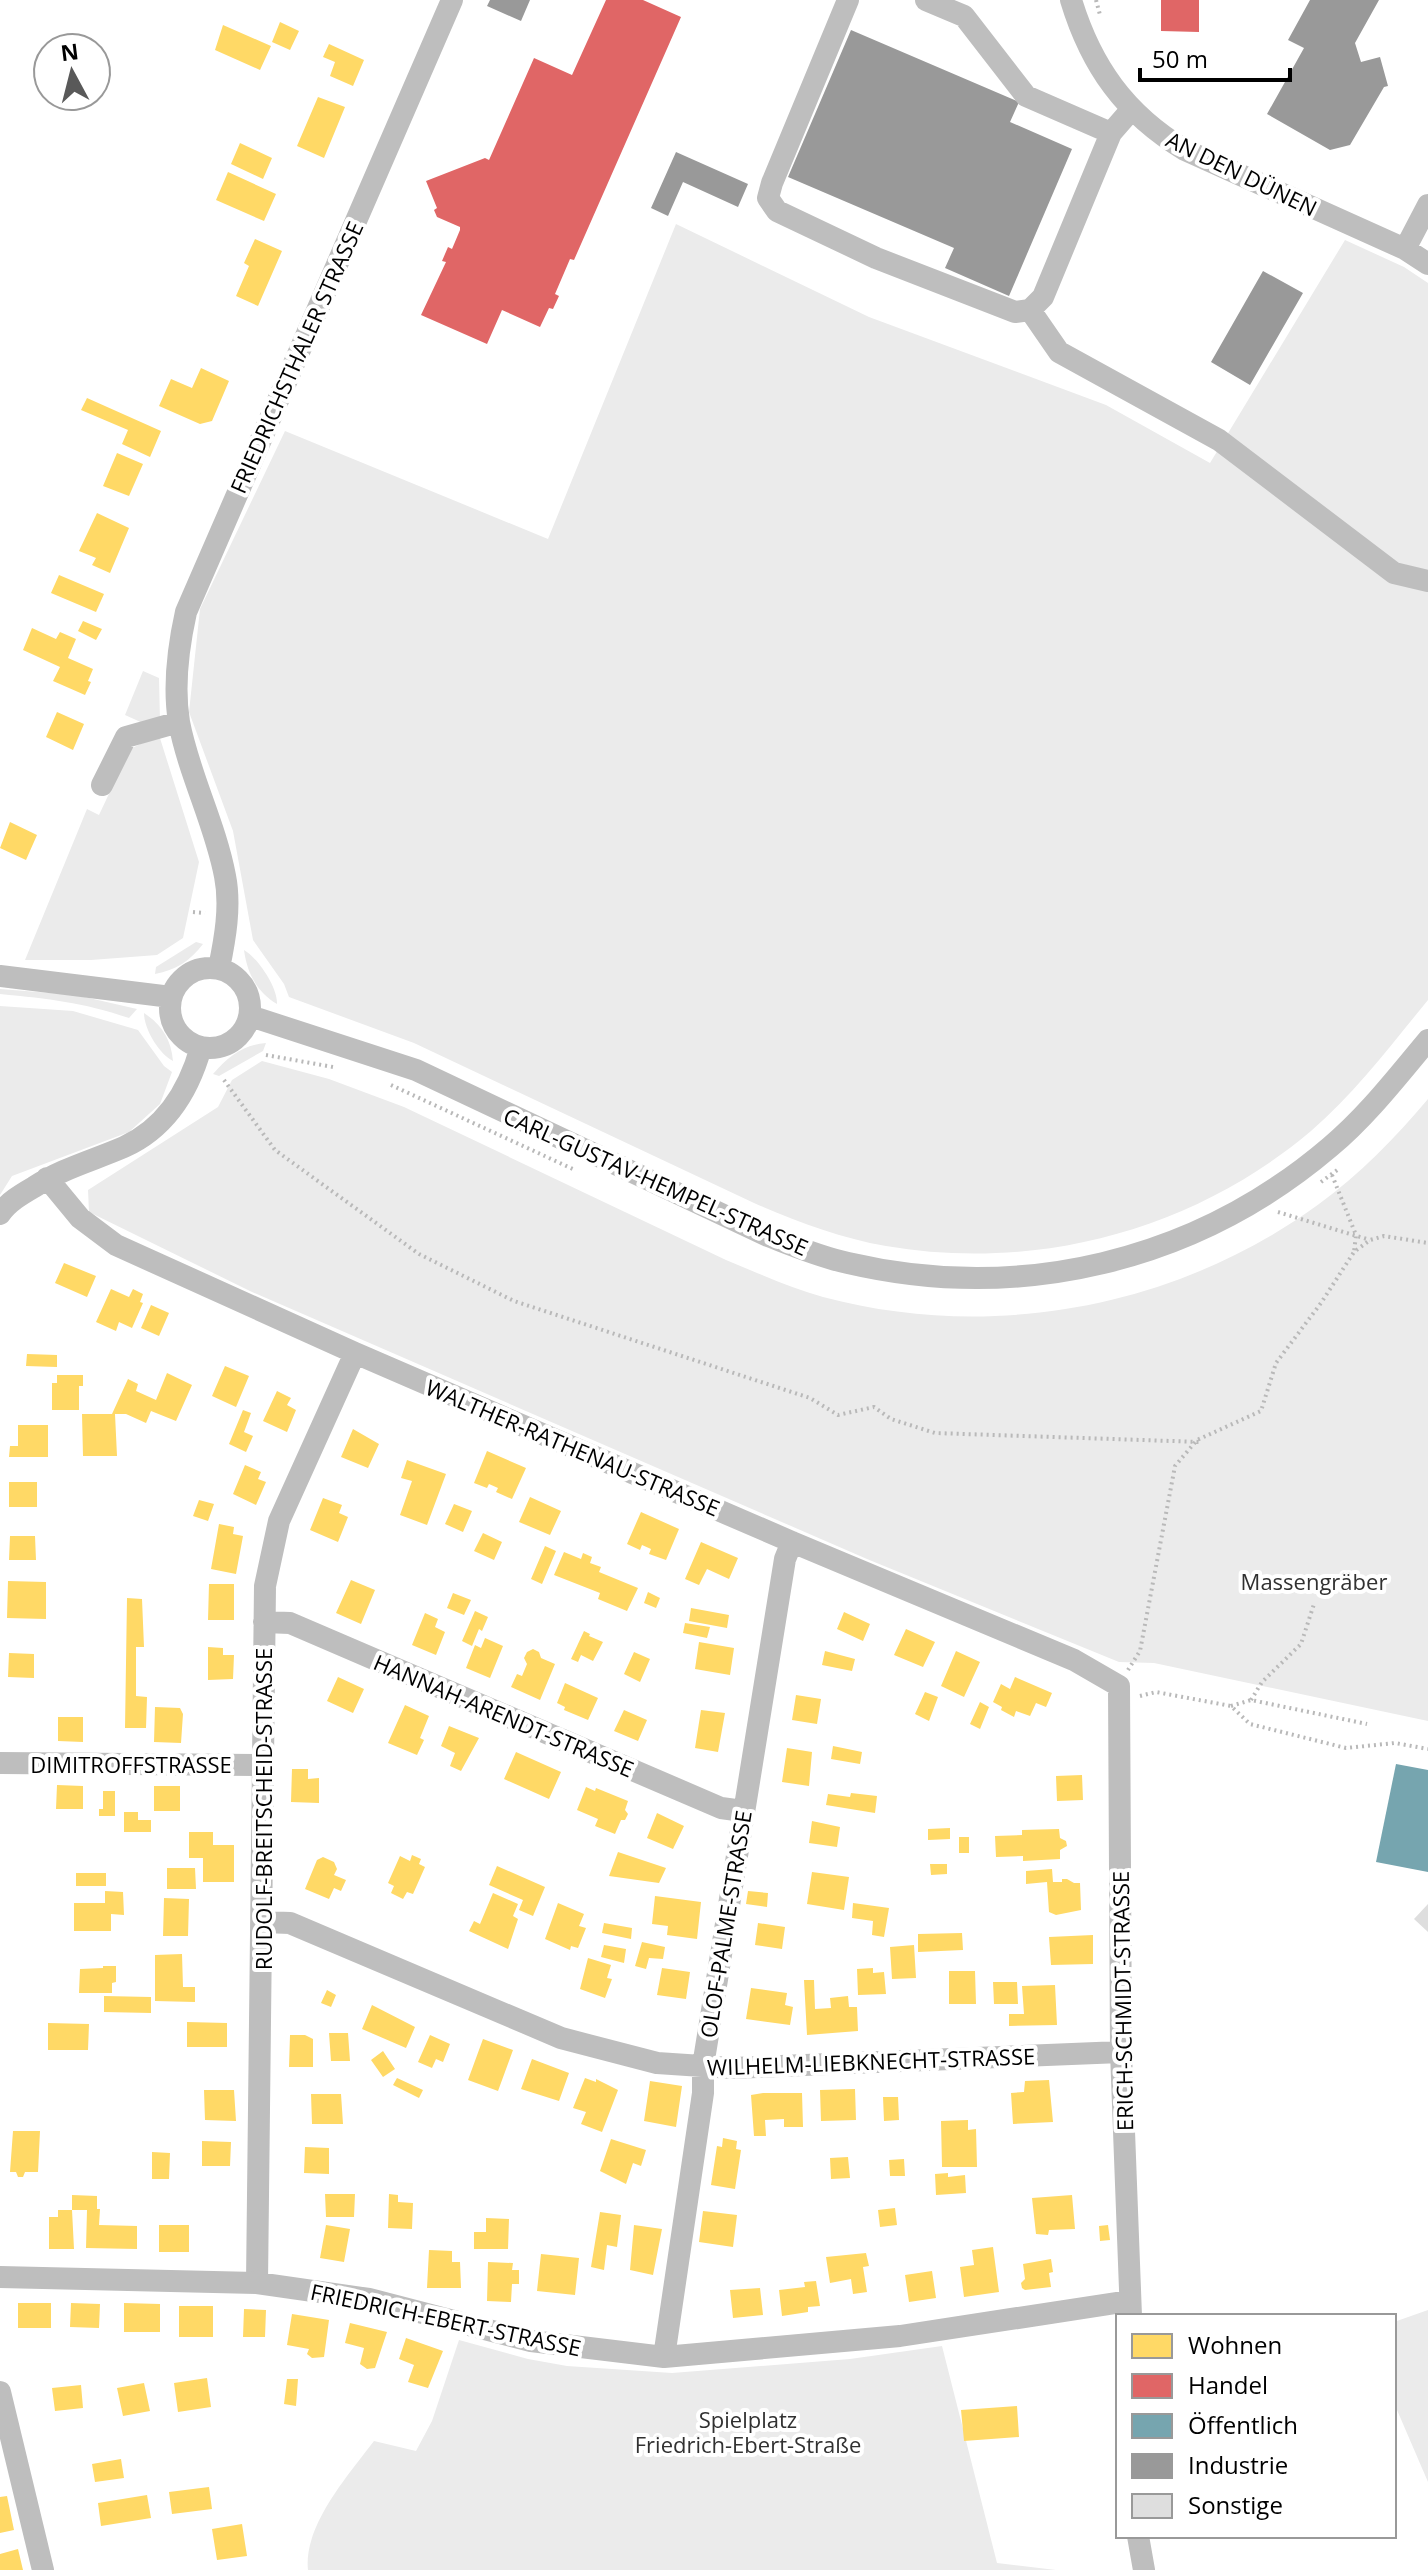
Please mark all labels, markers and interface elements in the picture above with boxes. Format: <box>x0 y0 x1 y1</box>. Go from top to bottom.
north arrow <box>32 32 112 112</box>
scale bar <box>1140 32 1290 82</box>
text: N <box>59 35 80 67</box>
text: 50 m <box>1152 42 1208 75</box>
street label: AN DEN DÜNEN <box>1162 124 1322 222</box>
street label: FRIEDRICHSTHALER STRASSE <box>222 216 370 498</box>
street label: CARL-GUSTAV-HEMPEL-STRASSE <box>499 1100 813 1262</box>
street label: WALTHER-RATHENAU-STRASSE <box>421 1371 725 1523</box>
park label: Massengräber <box>1241 1566 1387 1596</box>
street label: HANNAH-ARENDT-STRASSE <box>369 1647 639 1783</box>
street label: RUDOLF-BREITSCHEID-STRASSE <box>248 1648 278 1970</box>
street label: DIMITROFFSTRASSE <box>30 1749 232 1779</box>
street label: OLOF-PALME-STRASSE <box>692 1808 758 2040</box>
street label: ERICH-SCHMIDT-STRASSE <box>1105 1871 1139 2131</box>
street label: WILHELM-LIEBKNECHT-STRASSE <box>706 2040 1036 2082</box>
street label: FRIEDRICH-EBERT-STRASSE <box>308 2276 584 2362</box>
legend <box>1116 2314 1396 2538</box>
text: Wohnen <box>1188 2328 1282 2361</box>
text: Handel <box>1188 2368 1268 2401</box>
park label: Spielplatz Friedrich-Ebert-Straße <box>635 2404 861 2459</box>
text: Öffentlich <box>1188 2408 1298 2441</box>
text: Industrie <box>1188 2448 1288 2481</box>
text: Sonstige <box>1188 2488 1283 2521</box>

